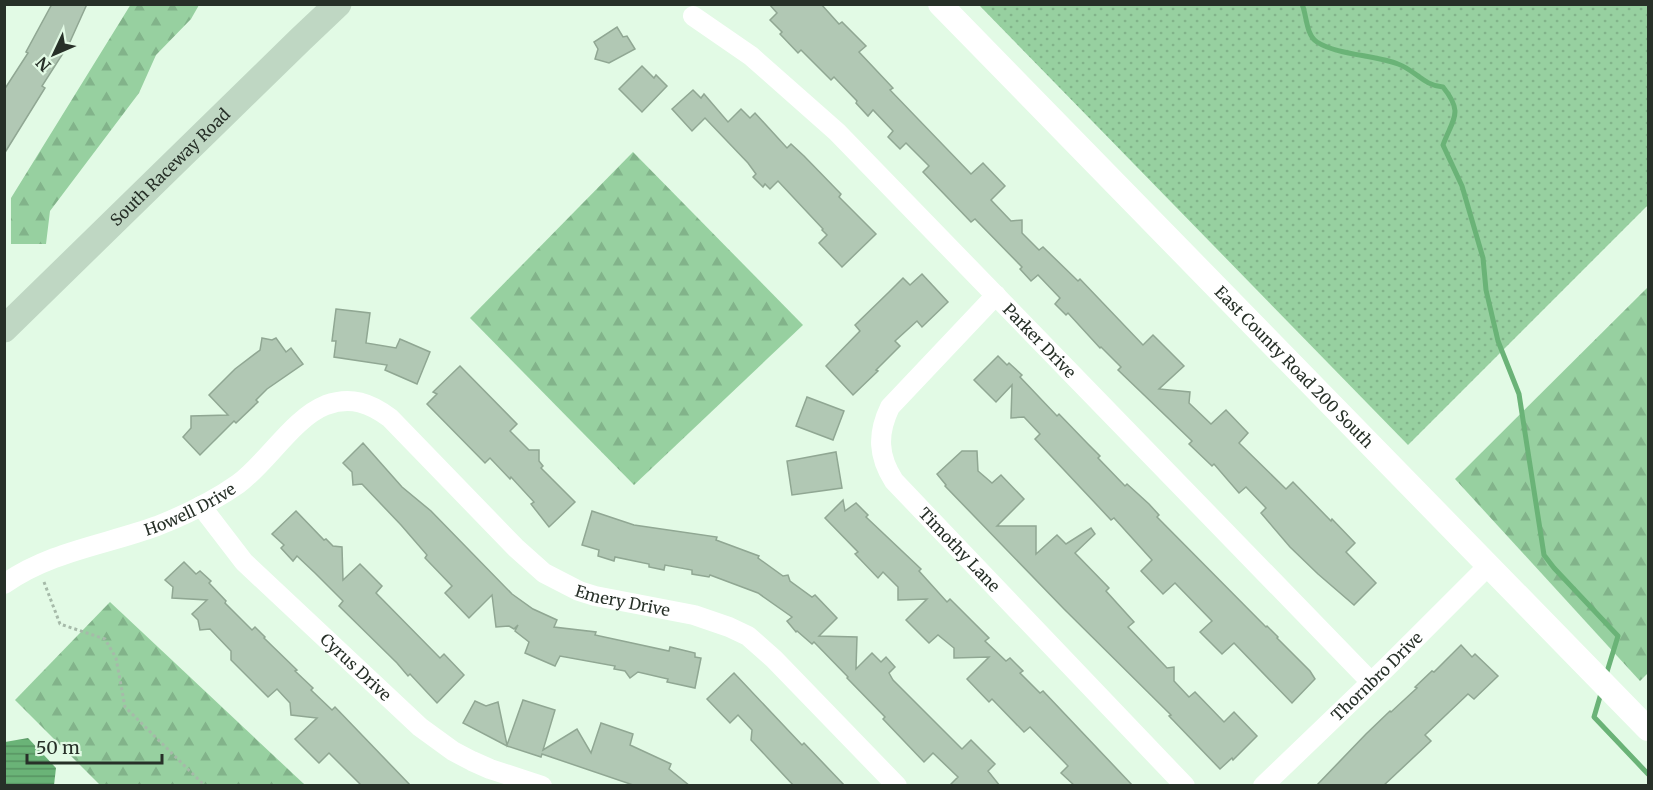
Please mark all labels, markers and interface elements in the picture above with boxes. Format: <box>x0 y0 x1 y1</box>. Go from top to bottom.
north arrow <box>24 24 84 84</box>
text: N <box>31 53 55 76</box>
street label: South Raceway Road <box>106 104 234 230</box>
street label: East County Road 200 South <box>1211 282 1378 452</box>
street label: Parker Drive <box>999 299 1080 382</box>
street label: Howell Drive <box>142 479 239 540</box>
street label: Timothy Lane <box>915 503 1004 596</box>
street label: Emery Drive <box>573 580 672 620</box>
street label: Thornbro Drive <box>1327 627 1427 725</box>
street label: Cyrus Drive <box>316 629 396 705</box>
scale bar <box>27 727 162 765</box>
text: 50 m <box>36 736 80 759</box>

